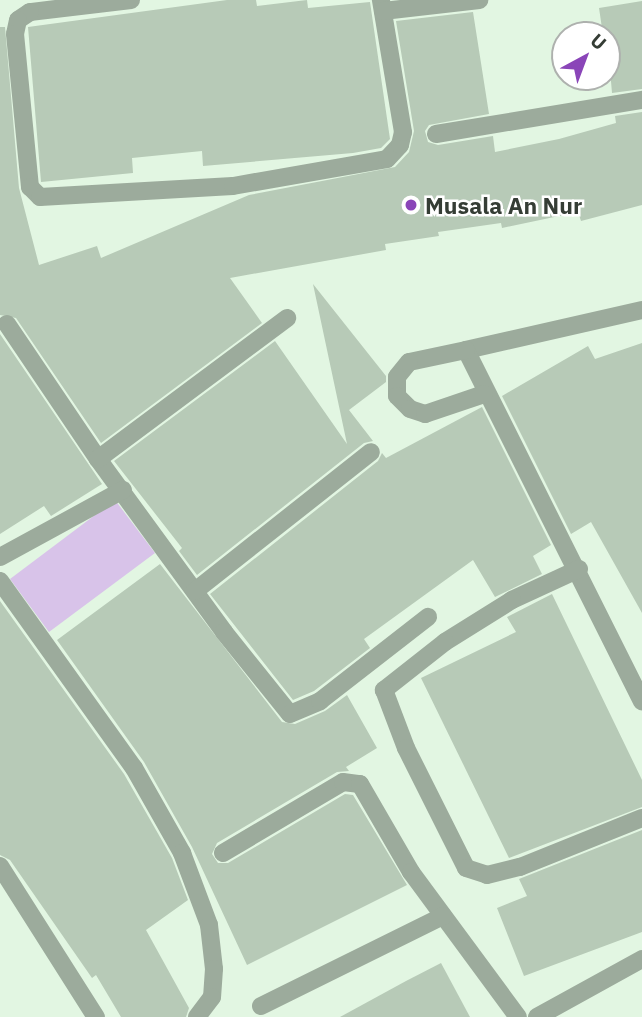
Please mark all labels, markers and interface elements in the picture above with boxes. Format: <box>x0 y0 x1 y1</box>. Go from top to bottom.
north arrow <box>551 21 621 91</box>
text: U <box>586 28 611 55</box>
place label: Musala An Nur <box>425 191 582 219</box>
marker: Musala An Nur <box>403 197 419 213</box>

